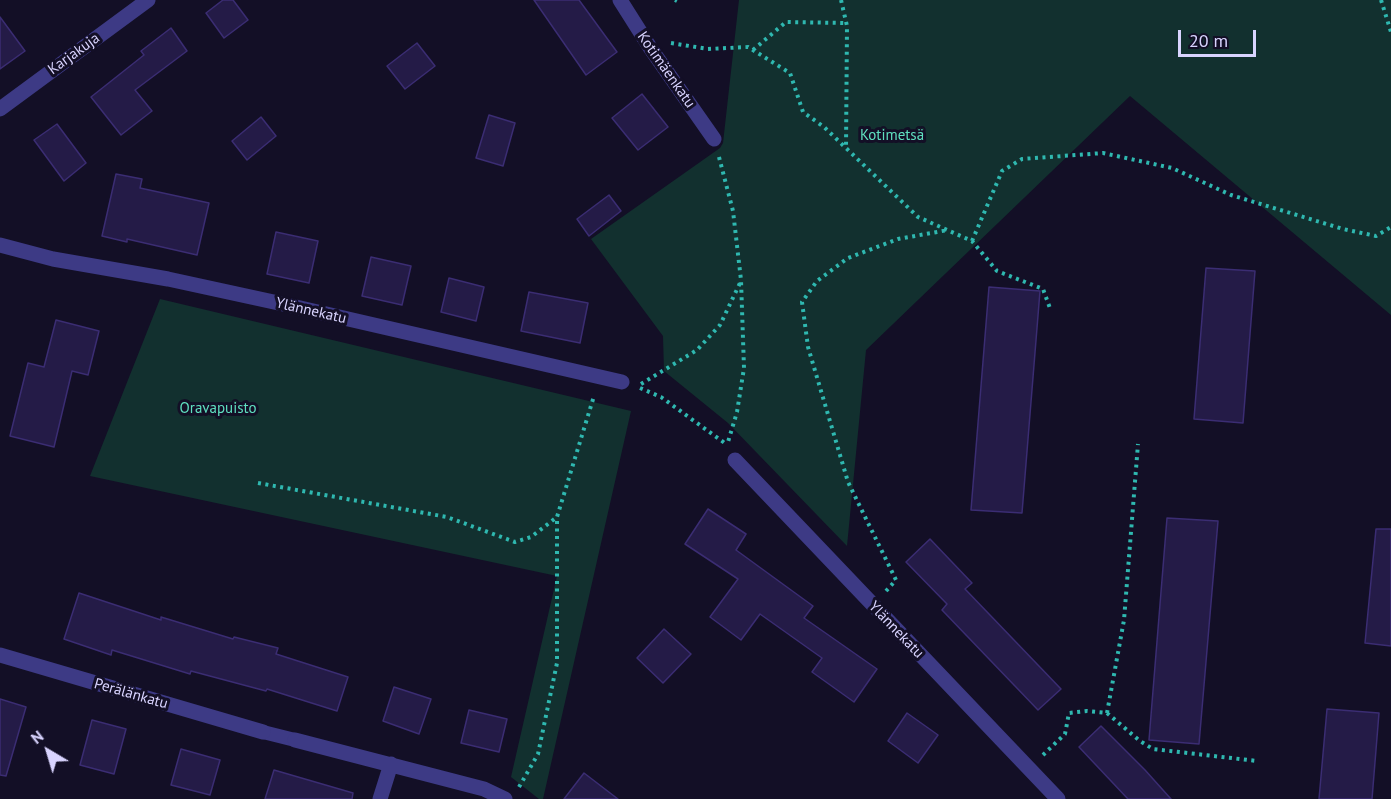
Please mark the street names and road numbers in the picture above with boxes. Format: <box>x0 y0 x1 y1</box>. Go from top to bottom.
street label: Kotimäenkatu <box>633 28 699 112</box>
street label: Karjakuja <box>45 29 103 79</box>
street label: Ylännekatu <box>274 294 348 328</box>
street label: Ylännekatu <box>865 598 927 662</box>
street label: Perälänkatu <box>92 675 170 713</box>

